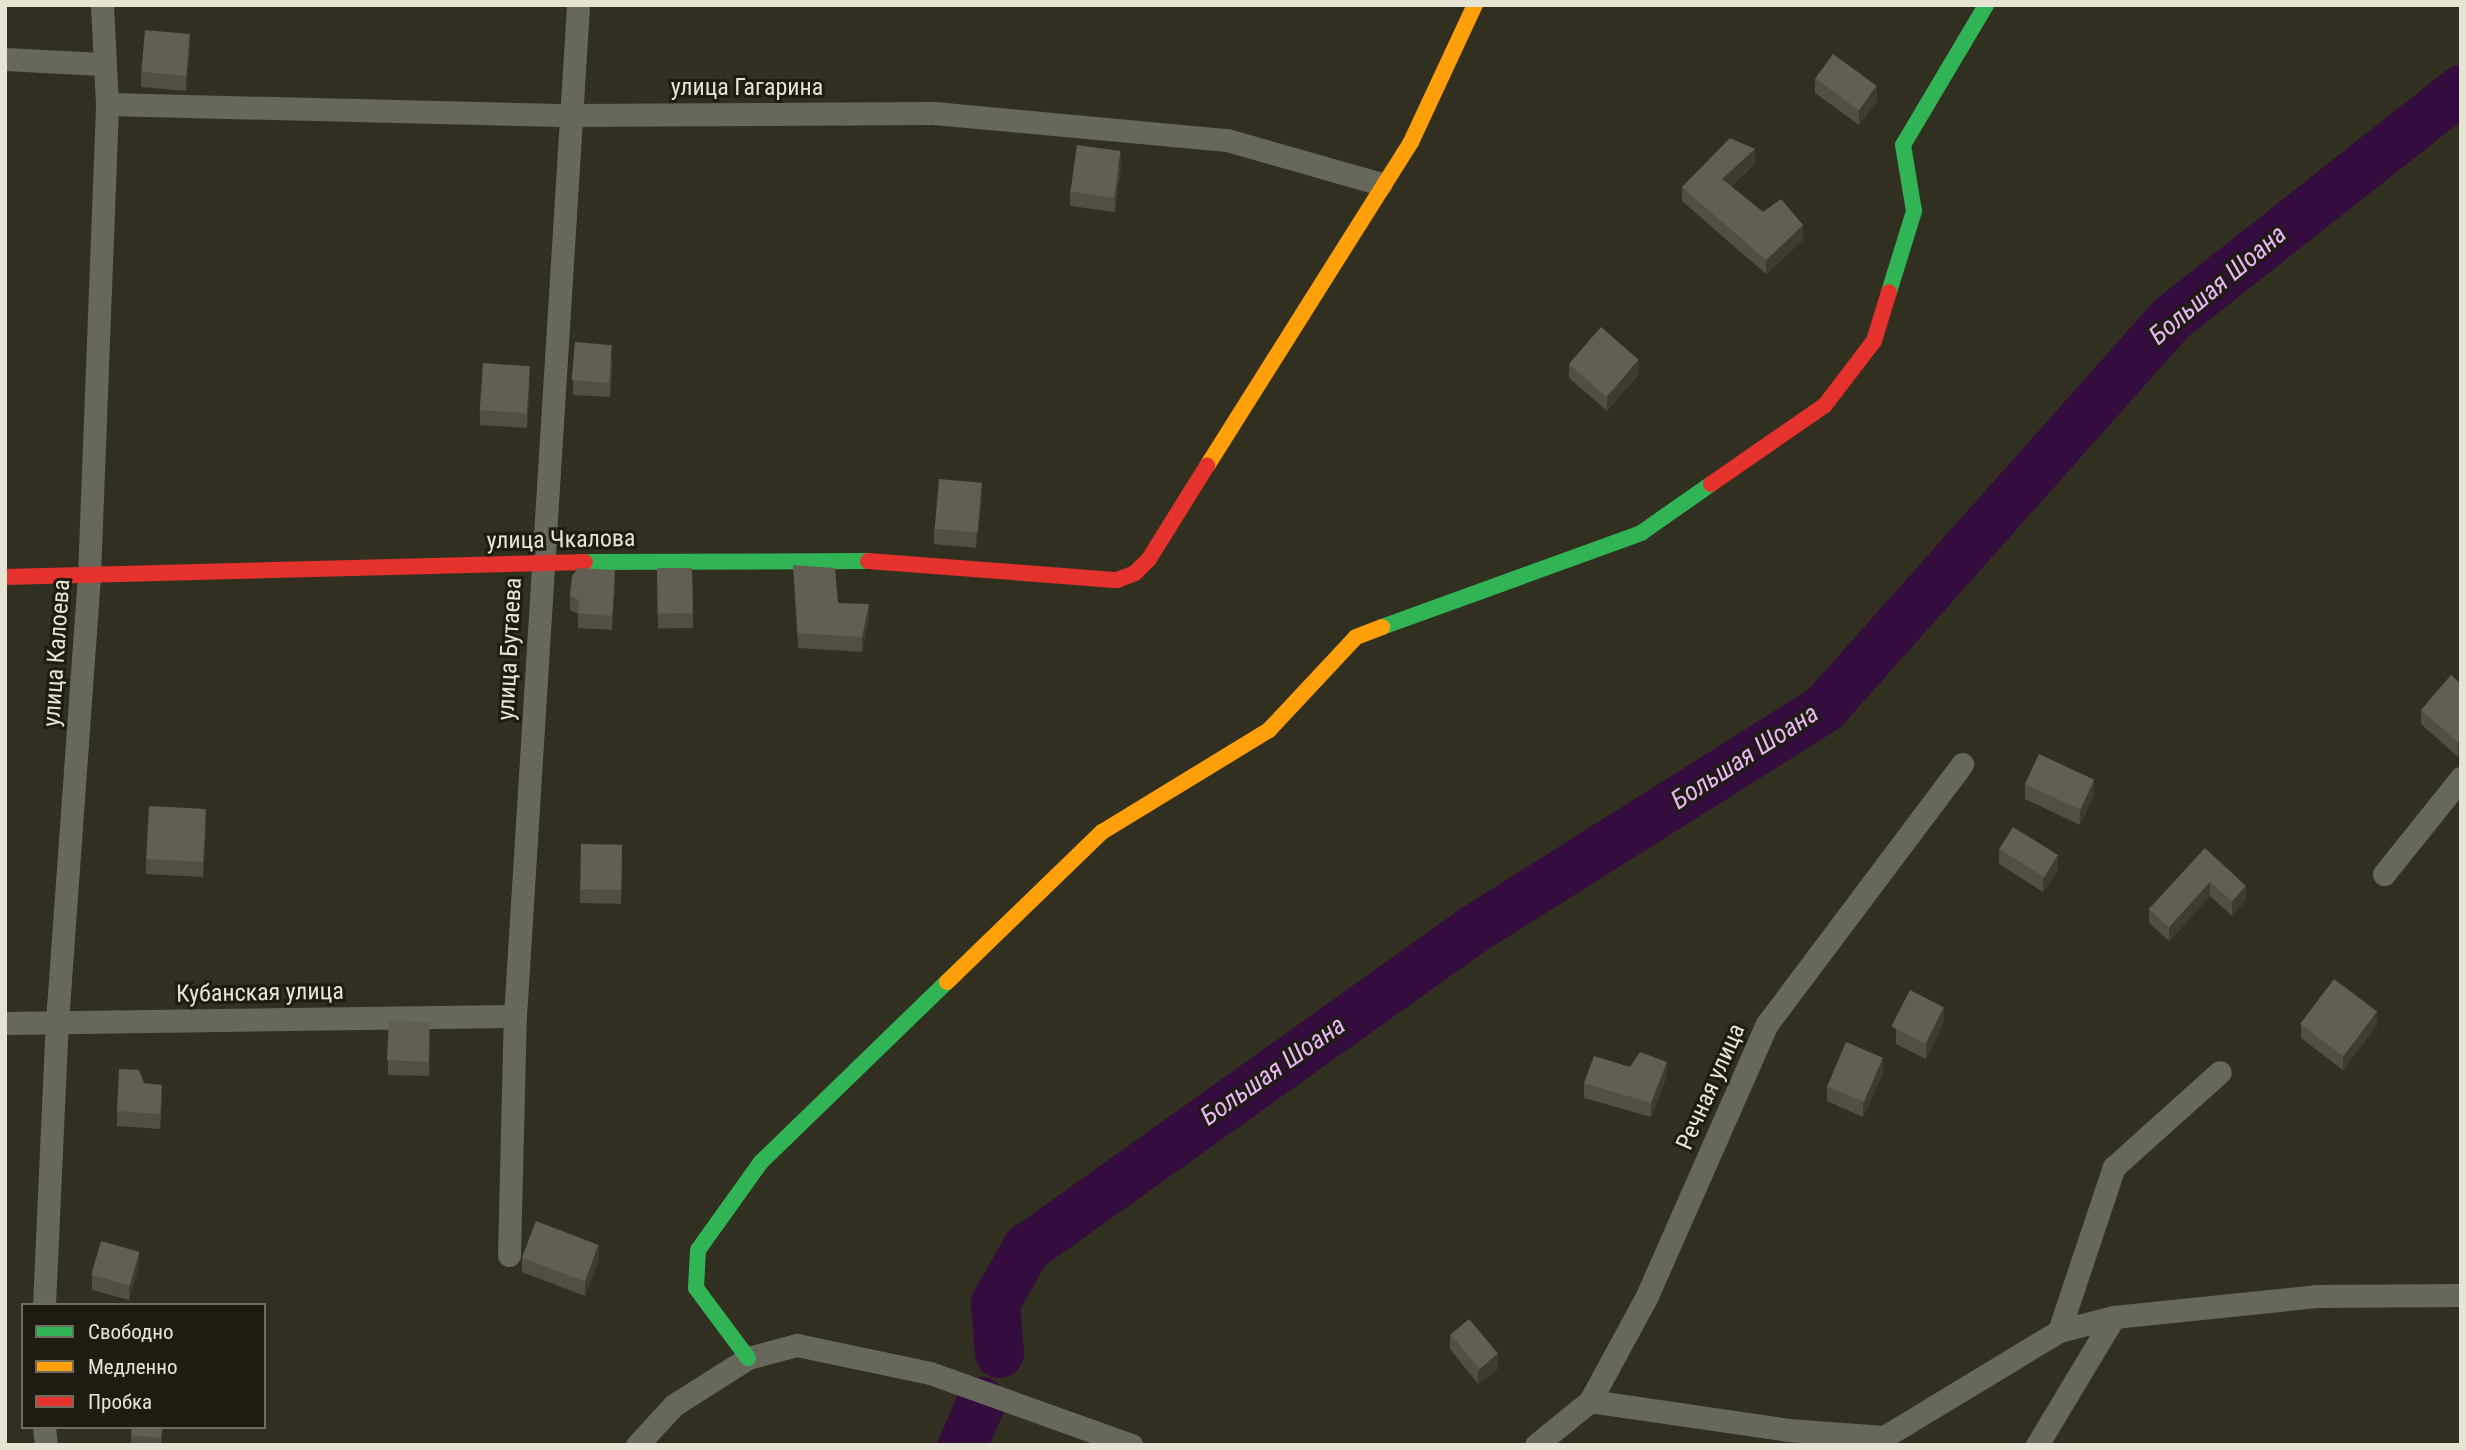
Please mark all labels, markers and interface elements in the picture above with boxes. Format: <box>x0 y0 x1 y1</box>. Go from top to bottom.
street label: улица Гагарина <box>671 74 823 102</box>
water label: Большая Шоана <box>2143 219 2293 351</box>
street label: улица Чкалова <box>486 524 636 556</box>
street label: улица Бутаева <box>492 577 528 721</box>
street label: улица Калоева <box>37 578 77 728</box>
water label: Большая Шоана <box>1665 698 1825 816</box>
street label: Кубанская улица <box>176 977 344 1009</box>
water label: Большая Шоана <box>1195 1010 1351 1132</box>
street label: Речная улица <box>1670 1020 1752 1154</box>
legend <box>21 1303 266 1429</box>
text: Свободно <box>88 1320 174 1344</box>
text: Медленно <box>88 1355 177 1379</box>
text: Пробка <box>88 1390 152 1414</box>

